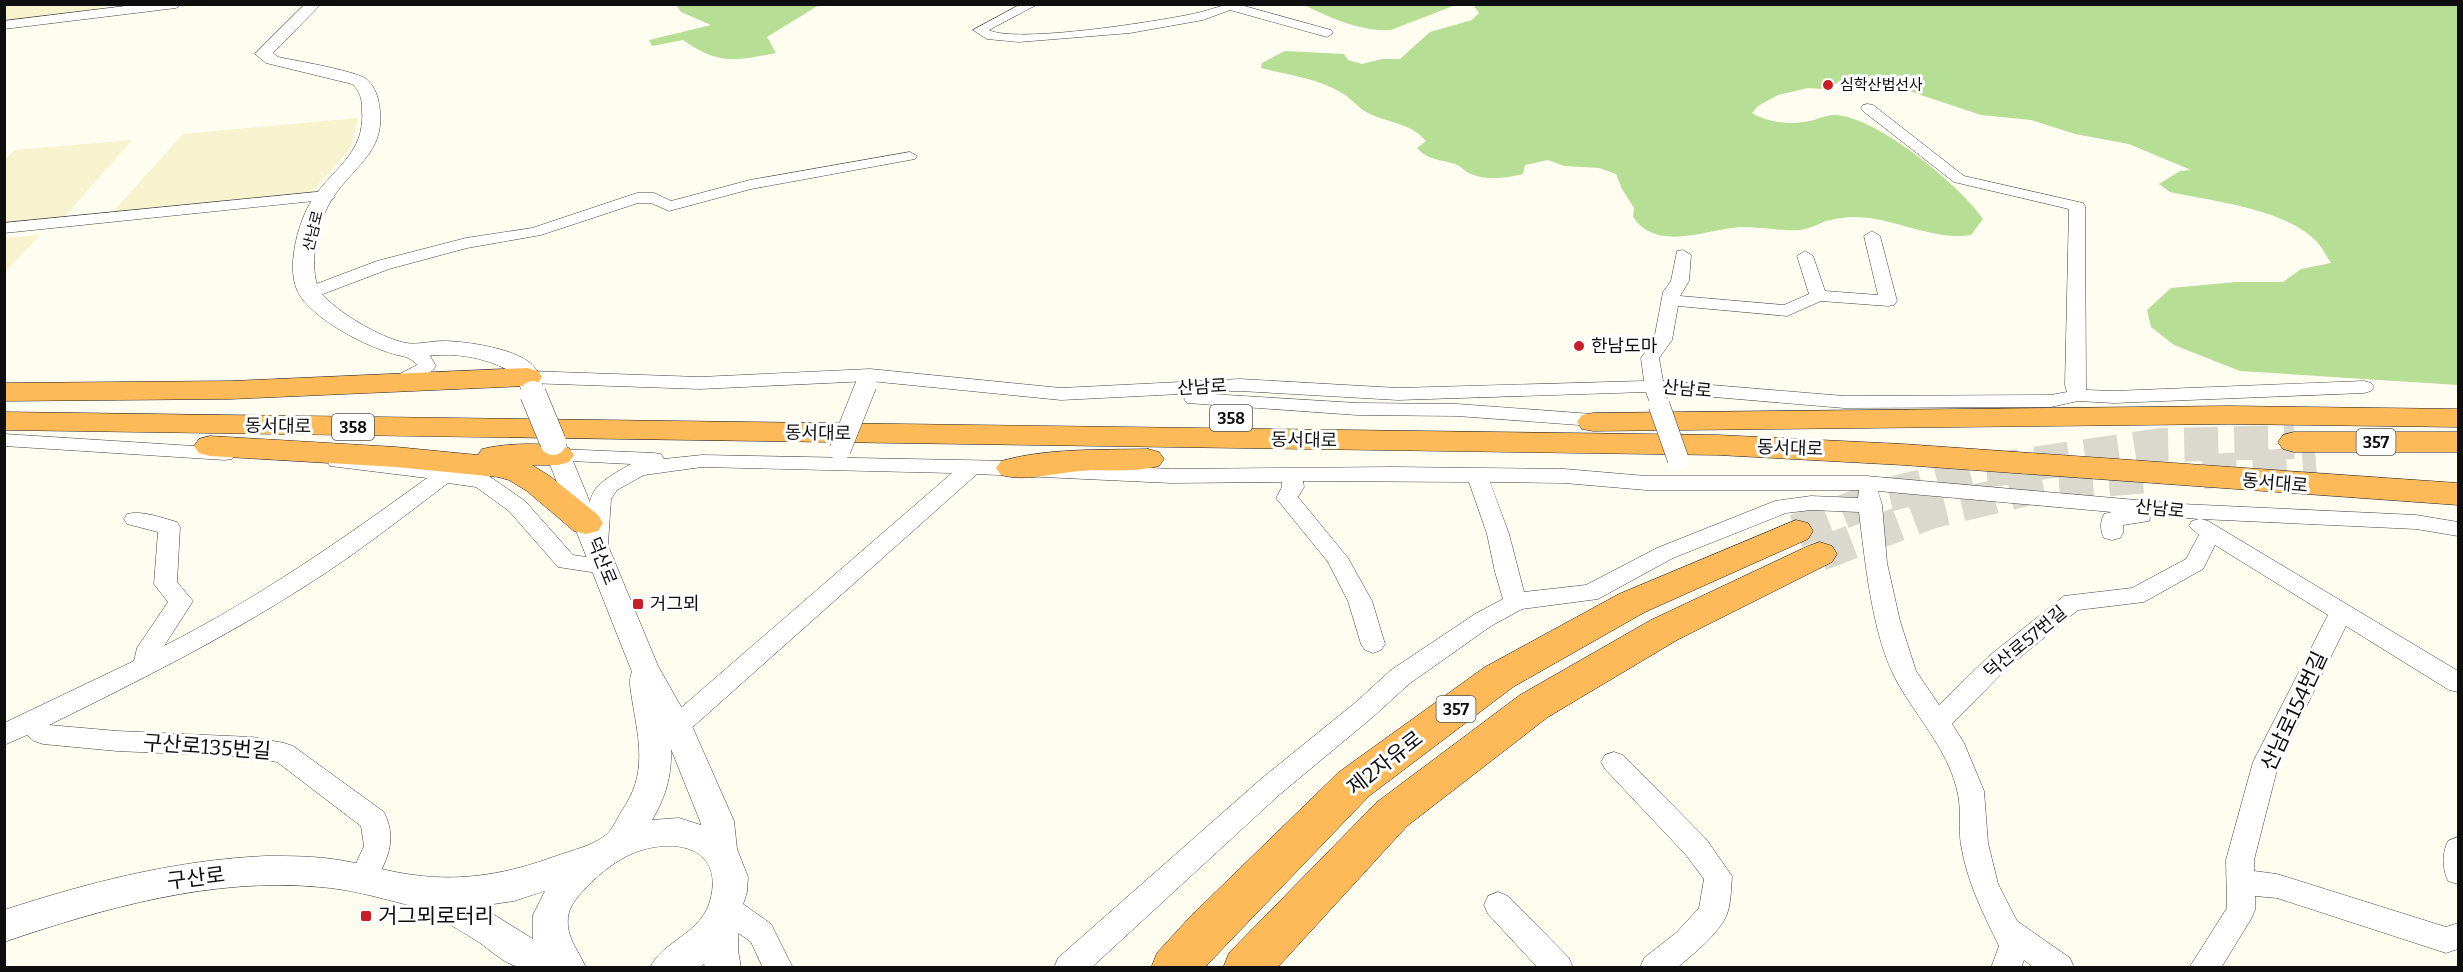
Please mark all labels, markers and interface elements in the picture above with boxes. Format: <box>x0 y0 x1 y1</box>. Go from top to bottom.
place label: 심학산법선사 <box>1840 76 1923 94</box>
marker: 심학산법선사 <box>1821 78 1835 92</box>
street label: 산남로 <box>299 209 327 253</box>
place label: 한남도마 <box>1591 335 1658 357</box>
marker: 한남도마 <box>1572 339 1586 353</box>
street label: 산남로 <box>1177 375 1227 399</box>
street label: 산남로 <box>1661 376 1713 402</box>
road number: 358 <box>1210 405 1252 431</box>
street label: 동서대로 <box>245 414 311 438</box>
road number: 358 <box>332 414 374 440</box>
street label: 동서대로 <box>785 421 851 445</box>
street label: 동서대로 <box>1271 428 1337 452</box>
road number: 357 <box>2356 429 2396 455</box>
street label: 동서대로 <box>1757 436 1823 460</box>
street label: 동서대로 <box>2241 469 2309 497</box>
street label: 산남로 <box>2134 495 2186 523</box>
street label: 덕산로 <box>582 534 622 588</box>
place label: 거그뫼 <box>650 593 700 615</box>
marker: 거그뫼 <box>631 597 645 611</box>
street label: 덕산로57번길 <box>1979 601 2071 683</box>
street label: 산남로154번길 <box>2255 647 2333 775</box>
road number: 357 <box>1436 696 1476 722</box>
street label: 제2자유로 <box>1342 725 1428 801</box>
street label: 구산로135번길 <box>142 730 272 764</box>
street label: 구산로 <box>166 862 226 894</box>
place label: 거그뫼로터리 <box>378 903 494 929</box>
marker: 거그뫼로터리 <box>359 909 373 923</box>

